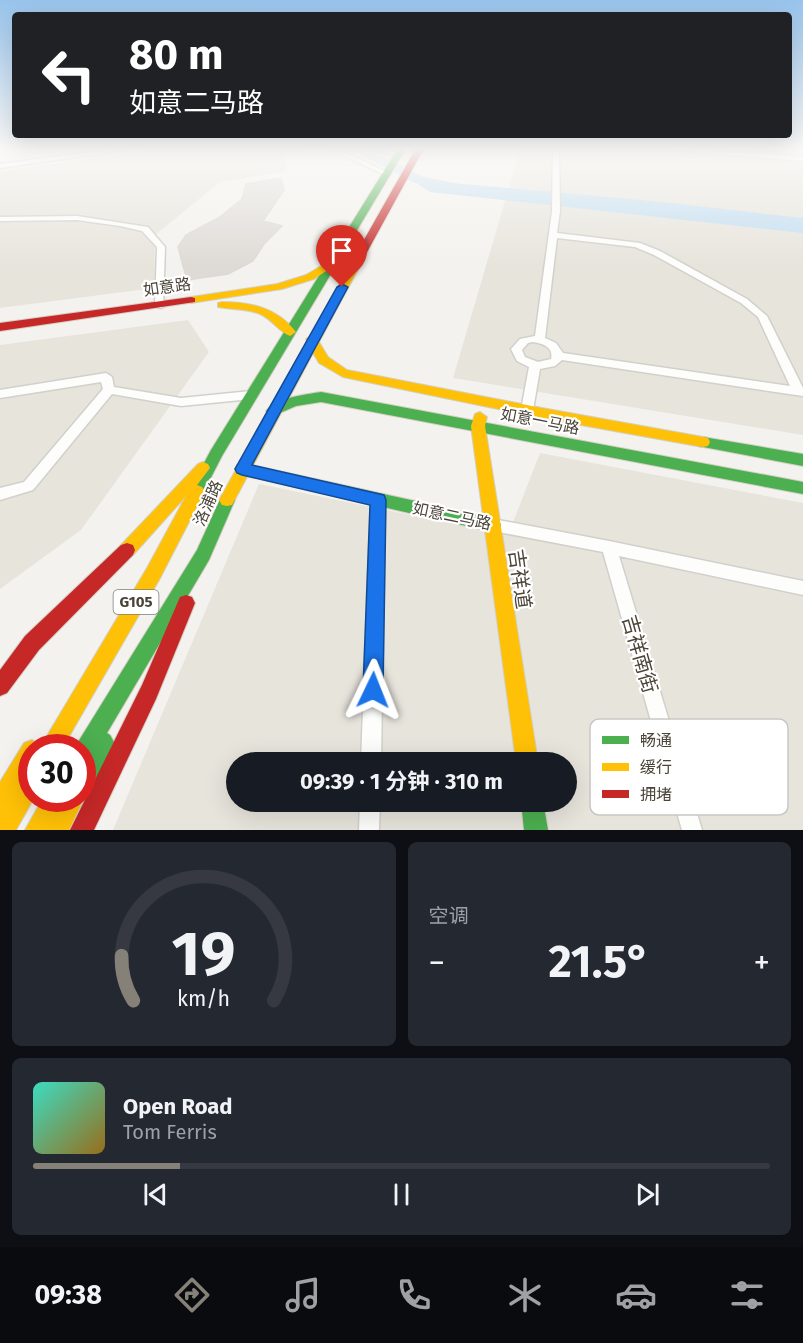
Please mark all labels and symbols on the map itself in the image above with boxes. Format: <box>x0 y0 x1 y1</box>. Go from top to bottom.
pin <box>316 225 367 287</box>
street label: 如意路 <box>142 274 192 300</box>
street label: 如意一马路 <box>499 404 581 438</box>
street label: 洛浦路 <box>190 477 226 529</box>
street label: 如意二马路 <box>411 498 493 534</box>
street label: 吉祥道 <box>504 548 536 610</box>
road number: G105 <box>114 590 158 614</box>
street label: 吉祥南街 <box>617 612 663 696</box>
position arrow <box>341 658 405 722</box>
legend <box>590 719 788 815</box>
text: 畅通 <box>640 731 672 750</box>
speed limit sign: 30 <box>18 734 96 812</box>
text: 缓行 <box>640 758 672 777</box>
text: 拥堵 <box>640 785 672 804</box>

